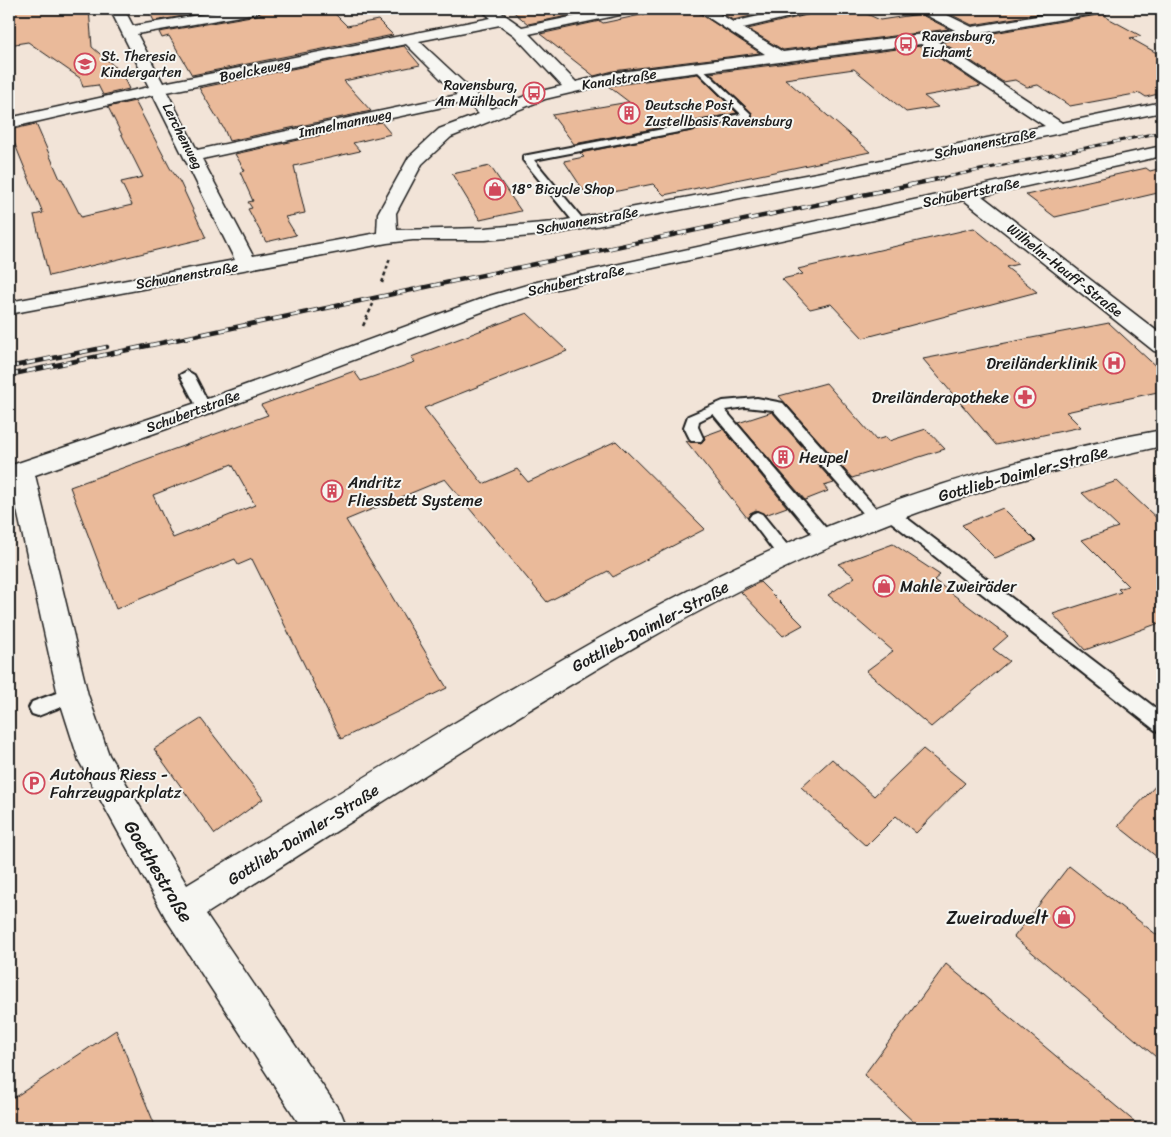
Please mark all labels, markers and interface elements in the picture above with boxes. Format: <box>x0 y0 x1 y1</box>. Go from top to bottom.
place label: Ravensburg, Eichamt <box>922 24 996 65</box>
bus stop icon: Ravensburg, Eichamt <box>894 32 918 56</box>
place label: St. Theresia Kindergarten <box>101 44 182 85</box>
street label: Boelckeweg <box>217 51 293 90</box>
school or university icon: St. Theresia Kindergarten <box>73 52 97 76</box>
street label: Kanalstraße <box>580 61 658 98</box>
place label: Ravensburg, Am Mühlbach <box>434 73 518 114</box>
bus stop icon: Ravensburg, Am Mühlbach <box>522 81 546 105</box>
place label: Deutsche Post Zustellbasis Ravensburg <box>645 93 793 134</box>
street label: Lerchenweg <box>155 98 210 174</box>
street label: Immelmannweg <box>295 101 394 146</box>
building icon: Deutsche Post Zustellbasis Ravensburg <box>617 101 641 125</box>
street label: Schwanenstraße <box>932 120 1038 166</box>
street label: Schubertstraße <box>920 170 1022 215</box>
shop icon: 18° Bicycle Shop <box>483 177 507 201</box>
place label: 18° Bicycle Shop <box>511 177 615 202</box>
street label: Schwanenstraße <box>534 199 640 242</box>
street label: Wilhelm-Hauff-Straße <box>1001 217 1128 324</box>
street label: Schwanenstraße <box>134 254 240 297</box>
street label: Schubertstraße <box>525 257 627 304</box>
place label: Dreiländerklinik <box>986 349 1098 378</box>
hospital icon: Dreiländerklinik <box>1102 351 1126 375</box>
street label: Schubertstraße <box>143 383 244 440</box>
place label: Dreiländerapotheke <box>872 383 1009 412</box>
pharmacy icon: Dreiländerapotheke <box>1013 385 1037 409</box>
street label: Gottlieb-Daimler-Straße <box>935 437 1111 510</box>
place label: Heupel <box>799 443 848 472</box>
building icon: Heupel <box>771 445 795 469</box>
place label: Andritz Fliessbett Systeme <box>347 468 482 515</box>
building icon: Andritz Fliessbett Systeme <box>320 479 344 503</box>
place label: Mahle Zweiräder <box>900 572 1018 601</box>
street label: Gottlieb-Daimler-Straße <box>566 573 734 680</box>
shop icon: Mahle Zweiräder <box>872 574 896 598</box>
place label: Autohaus Riess - Fahrzeugparkplatz <box>49 760 182 807</box>
parking icon: Autohaus Riess - Fahrzeugparkplatz <box>22 771 46 795</box>
street label: Gottlieb-Daimler-Straße <box>221 776 385 893</box>
street label: Goethestraße <box>115 813 202 929</box>
place label: Zweiradwelt <box>946 901 1049 934</box>
shop icon: Zweiradwelt <box>1052 905 1076 929</box>

